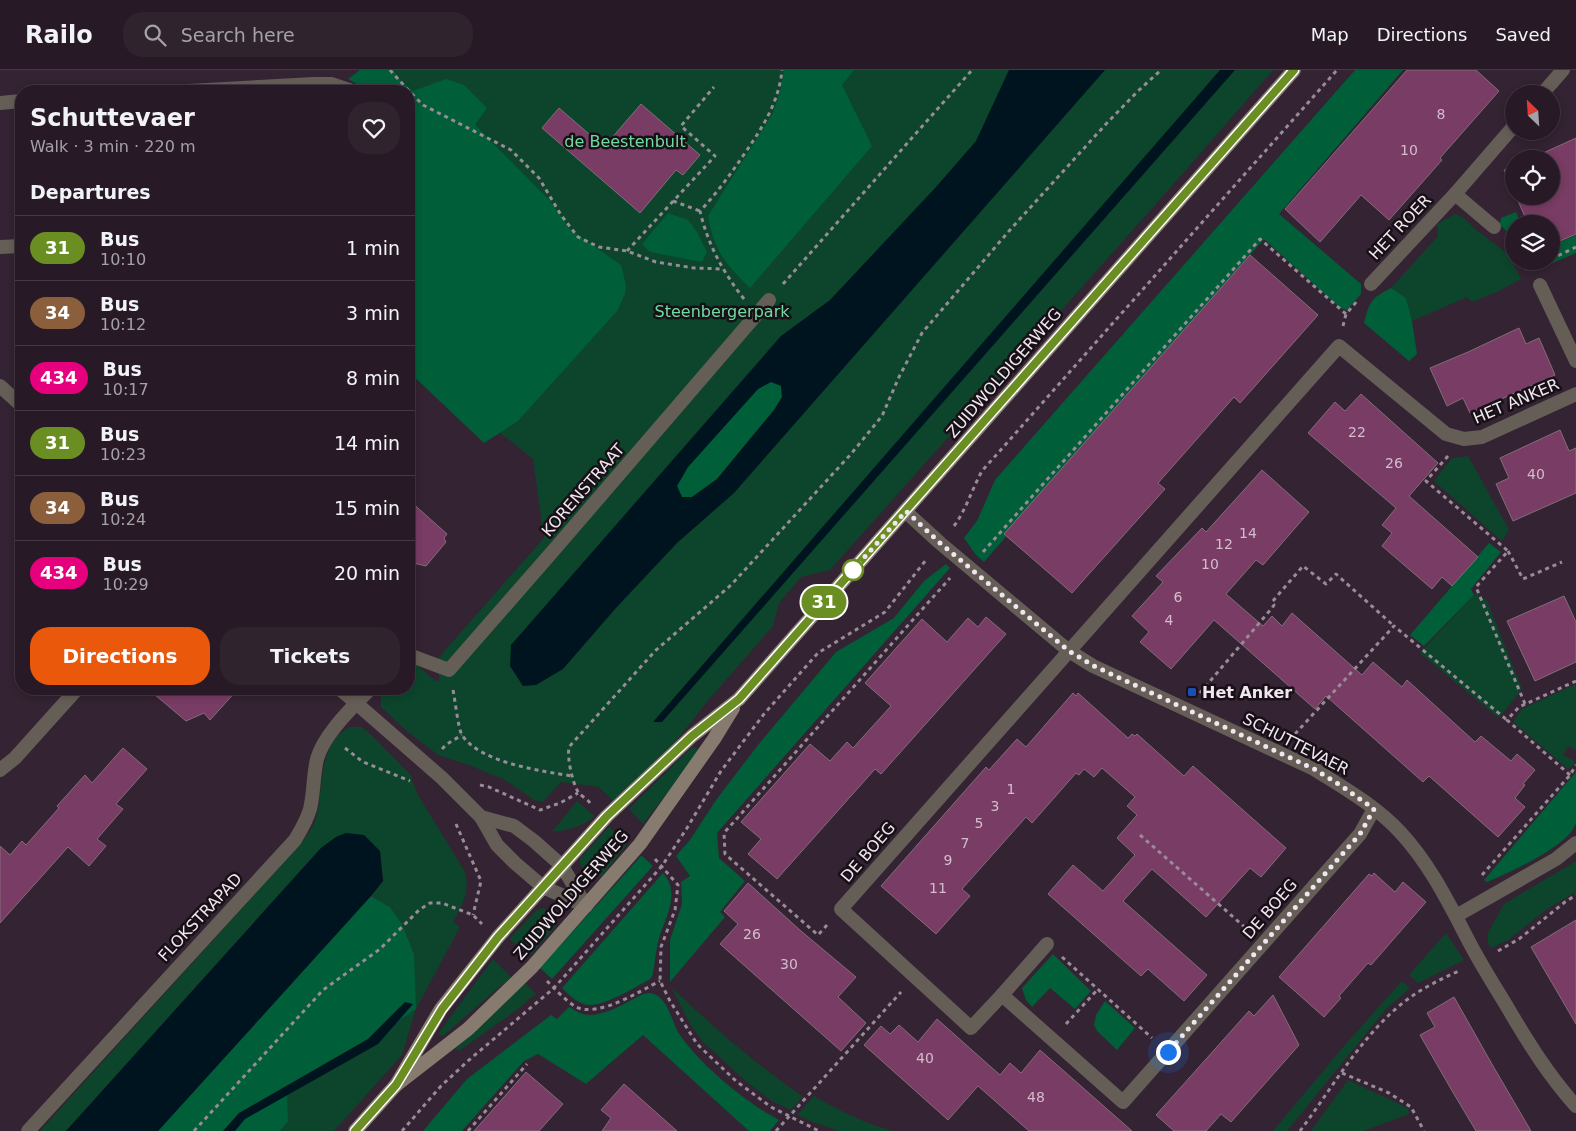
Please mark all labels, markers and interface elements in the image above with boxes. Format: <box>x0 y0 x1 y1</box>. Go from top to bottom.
search box <box>123 12 473 57</box>
text: Railo <box>25 21 93 49</box>
icon: search <box>141 21 169 49</box>
text: Search here <box>181 24 295 46</box>
text: Map <box>1311 24 1349 45</box>
text: Directions <box>1377 24 1467 45</box>
text: Saved <box>1495 24 1551 45</box>
north arrow <box>1505 85 1560 140</box>
map controls <box>1505 85 1560 270</box>
button: heart <box>348 102 400 154</box>
text: Schuttevaer <box>30 104 195 132</box>
house number: 8 <box>1437 106 1445 122</box>
park label: de Beestenbult <box>564 132 686 151</box>
text: Walk · 3 min · 220 m <box>30 137 195 156</box>
house number: 10 <box>1400 142 1418 158</box>
button: locate <box>1505 150 1560 205</box>
text: Departures <box>30 181 151 203</box>
street label: HET ROER <box>1365 191 1435 263</box>
button: layers <box>1505 215 1560 270</box>
text: Bus <box>100 228 139 250</box>
text: 31 <box>45 237 70 258</box>
text: 1 min <box>346 237 400 259</box>
text: 10:10 <box>100 250 146 269</box>
text: Bus <box>100 293 139 315</box>
text: 34 <box>45 302 70 323</box>
text: 3 min <box>346 302 400 324</box>
park label: Steenbergerpark <box>655 302 790 321</box>
street label: ZUIDWOLDIGERWEG <box>943 304 1065 442</box>
text: 10:12 <box>100 315 146 334</box>
text: Bus <box>103 358 142 380</box>
text: 434 <box>40 367 78 388</box>
text: 8 min <box>346 367 400 389</box>
street label: HET ANKER <box>1470 374 1562 428</box>
text: 10:17 <box>103 380 149 399</box>
text: Bus <box>100 423 139 445</box>
house number: 22 <box>1348 424 1366 440</box>
text: 31 <box>45 432 70 453</box>
text: 14 min <box>334 432 400 454</box>
street label: KORENSTRAAT <box>538 440 629 540</box>
text: 10:23 <box>100 445 146 464</box>
house number: 26 <box>1385 455 1403 471</box>
house number: 40 <box>1527 466 1545 482</box>
text: Bus <box>100 488 139 510</box>
text: 34 <box>45 497 70 518</box>
text: 15 min <box>334 497 400 519</box>
text: 10:24 <box>100 510 146 529</box>
house number: 14 <box>1239 525 1257 541</box>
house number: 12 <box>1215 536 1233 552</box>
text: Bus <box>103 553 142 575</box>
house number: 10 <box>1201 556 1219 572</box>
unlabelled marker <box>842 559 864 581</box>
text: 434 <box>40 562 78 583</box>
text: 20 min <box>334 562 400 584</box>
text: 10:29 <box>103 575 149 594</box>
line badge: 31 <box>802 586 846 618</box>
house number: 6 <box>1174 589 1183 605</box>
text: 31 <box>811 591 837 612</box>
house number: 4 <box>1165 612 1174 628</box>
button: Directions <box>30 627 210 685</box>
button: Tickets <box>220 627 400 685</box>
place label: Het Anker <box>1202 683 1292 702</box>
marker: Het Anker <box>1186 686 1198 698</box>
street label: SCHUTTEVAER <box>1240 709 1352 779</box>
house number: 1 <box>1007 781 1015 797</box>
house number: 3 <box>991 798 999 814</box>
house number: 5 <box>975 815 983 831</box>
street label: DE BOEG <box>837 818 899 886</box>
street label: ZUIDWOLDIGERWEG <box>510 826 632 964</box>
house number: 7 <box>961 835 969 851</box>
house number: 9 <box>944 852 952 868</box>
street label: FLOKSTRAPAD <box>154 869 246 965</box>
street label: DE BOEG <box>1239 875 1301 943</box>
house number: 11 <box>929 880 947 896</box>
house number: 26 <box>743 926 761 942</box>
house number: 30 <box>780 956 798 972</box>
your location <box>1156 1040 1181 1065</box>
house number: 40 <box>916 1050 934 1066</box>
house number: 48 <box>1027 1089 1045 1105</box>

